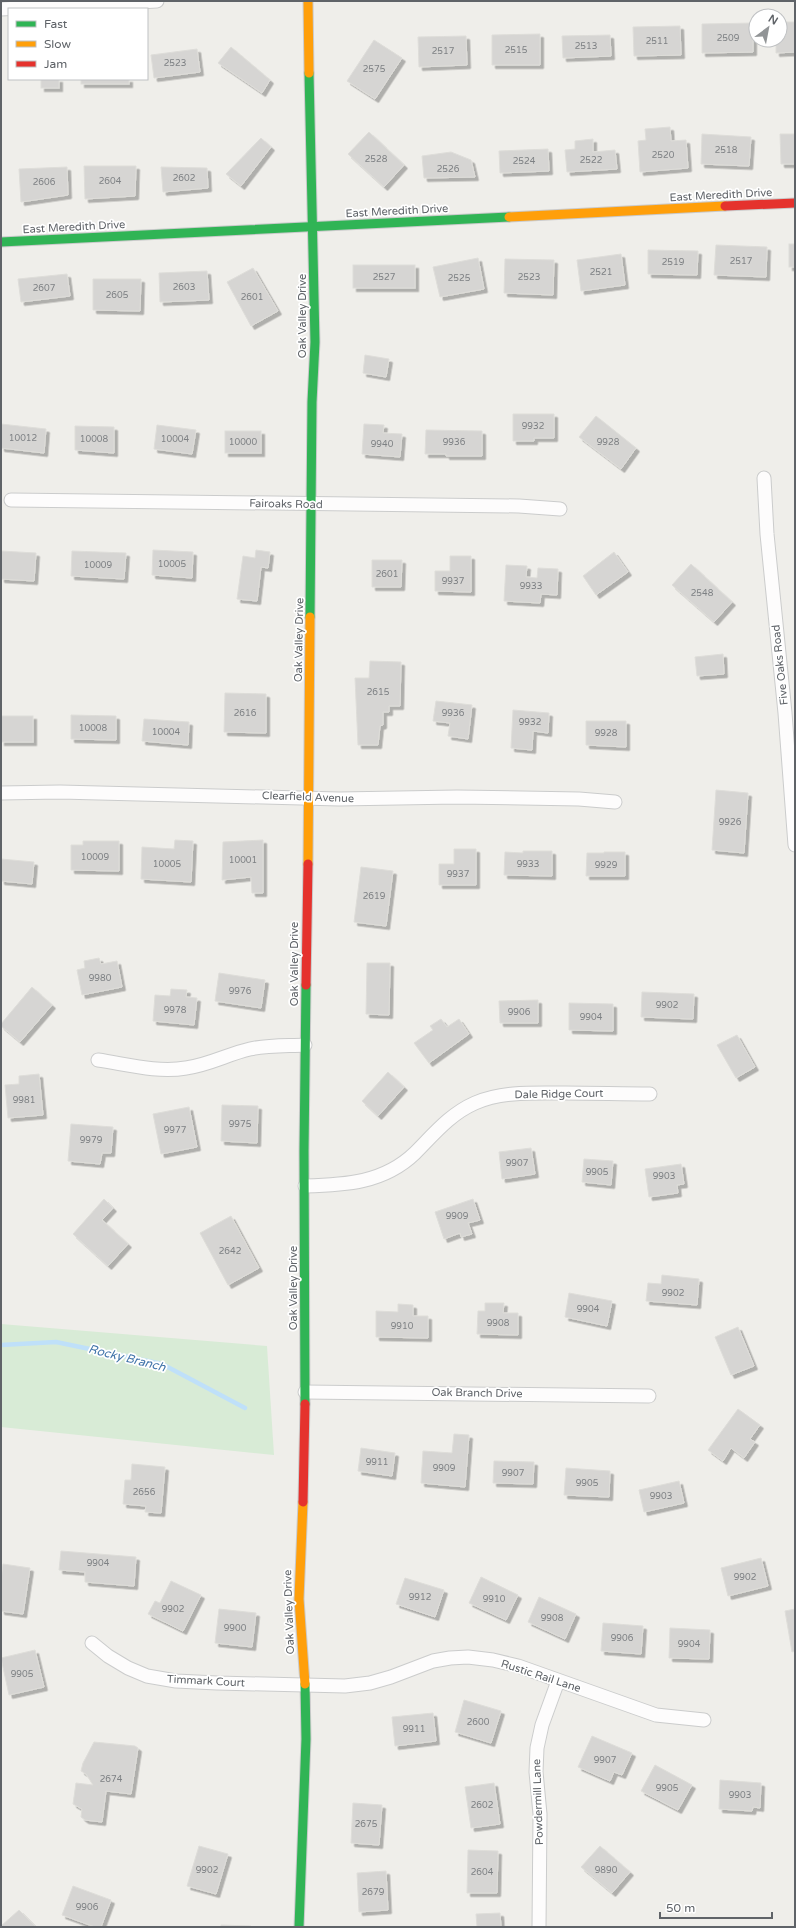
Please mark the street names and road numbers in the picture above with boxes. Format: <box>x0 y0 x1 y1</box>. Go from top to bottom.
street label: East Meredith Drive <box>669 186 773 204</box>
street label: East Meredith Drive <box>345 202 449 220</box>
street label: East Meredith Drive <box>22 218 126 236</box>
street label: Oak Valley Drive <box>296 274 309 358</box>
street label: Fairoaks Road <box>249 497 323 511</box>
street label: Oak Valley Drive <box>292 598 306 682</box>
street label: Five Oaks Road <box>769 624 791 706</box>
street label: Clearfield Avenue <box>262 789 354 805</box>
street label: Oak Valley Drive <box>288 922 301 1006</box>
street label: Dale Ridge Court <box>514 1087 604 1101</box>
street label: Oak Valley Drive <box>287 1246 300 1330</box>
street label: Oak Branch Drive <box>431 1386 523 1400</box>
street label: Oak Valley Drive <box>281 1570 297 1654</box>
street label: Rustic Rail Lane <box>499 1657 583 1695</box>
street label: Timmark Court <box>167 1672 245 1690</box>
street label: Powdermill Lane <box>530 1759 546 1845</box>

